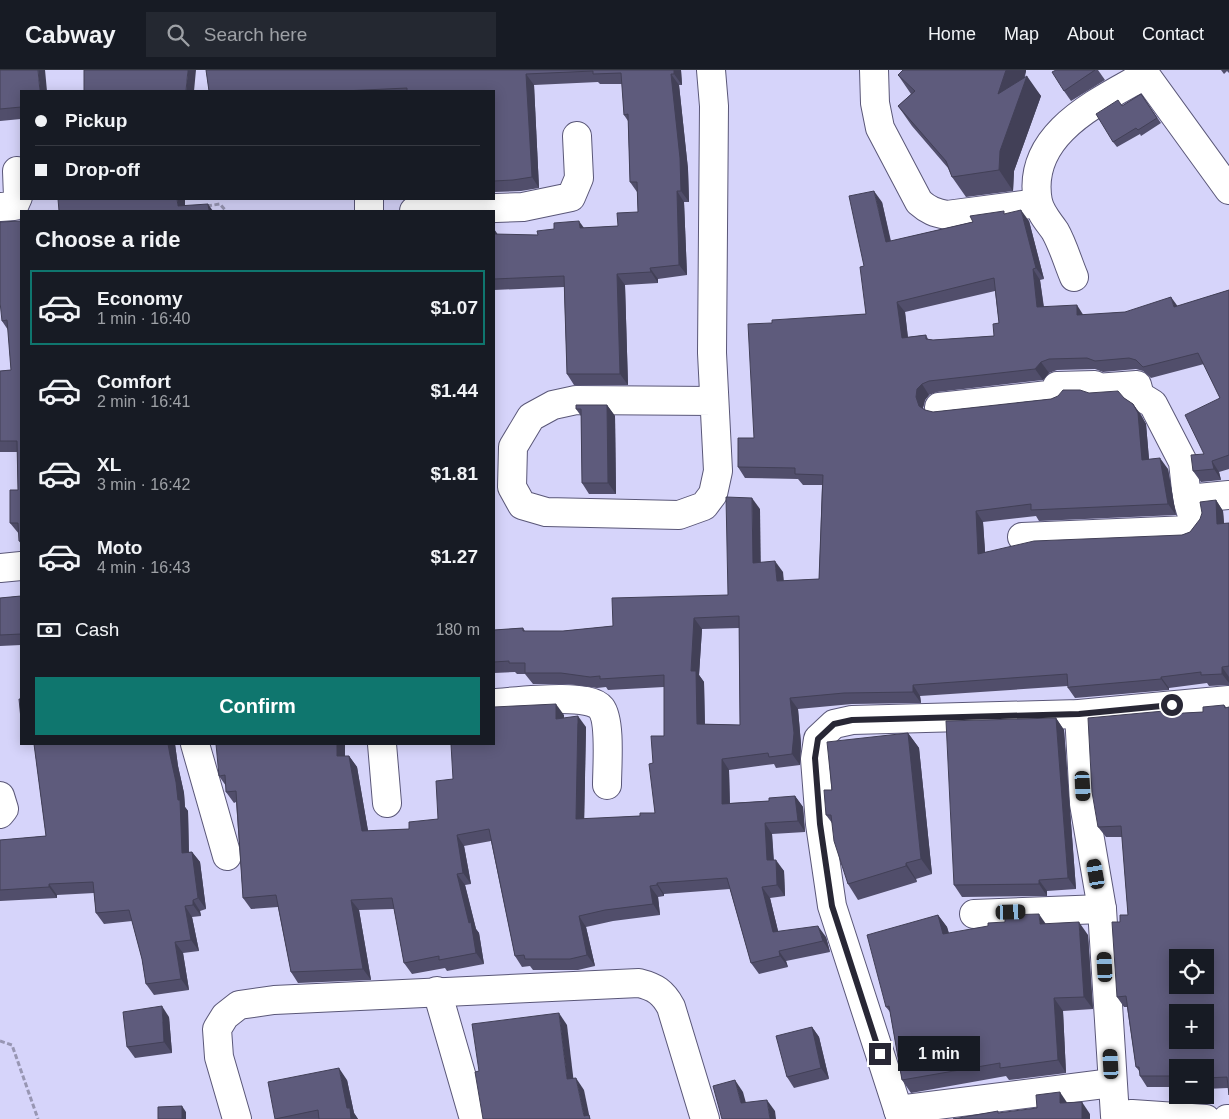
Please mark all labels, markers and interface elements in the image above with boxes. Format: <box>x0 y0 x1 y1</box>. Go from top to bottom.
search box <box>146 12 496 57</box>
text: Cabway <box>25 21 116 48</box>
icon: search <box>164 21 192 49</box>
text: Search here <box>204 24 307 45</box>
text: Home <box>928 24 976 44</box>
text: Map <box>1004 24 1039 44</box>
text: About <box>1067 24 1114 44</box>
text: Contact <box>1142 24 1204 44</box>
text: Pickup <box>65 110 127 131</box>
text: Drop-off <box>65 159 140 180</box>
text: Choose a ride <box>35 227 180 252</box>
icon: car <box>37 285 82 330</box>
text: Economy <box>97 288 183 309</box>
text: $1.07 <box>430 297 478 318</box>
text: 1 min · 16:40 <box>97 310 190 327</box>
icon: car <box>37 368 82 413</box>
text: Comfort <box>97 371 171 392</box>
text: $1.44 <box>430 380 478 401</box>
text: 2 min · 16:41 <box>97 393 190 410</box>
icon: car <box>37 451 82 496</box>
text: XL <box>97 454 121 475</box>
text: $1.81 <box>430 463 478 484</box>
text: 3 min · 16:42 <box>97 476 190 493</box>
icon: car <box>37 534 82 579</box>
text: Moto <box>97 537 142 558</box>
text: $1.27 <box>430 546 478 567</box>
text: 4 min · 16:43 <box>97 559 190 576</box>
icon: cash <box>35 616 63 644</box>
text: Cash <box>75 619 119 640</box>
text: 180 m <box>436 621 480 638</box>
button: Confirm <box>35 677 480 735</box>
route start <box>1161 694 1183 716</box>
car <box>1074 771 1091 801</box>
car <box>1086 858 1105 890</box>
car <box>995 904 1026 920</box>
map controls <box>1169 949 1214 1104</box>
button: locate <box>1169 949 1214 994</box>
car <box>1096 952 1113 982</box>
button: + <box>1169 1004 1214 1049</box>
callout: 1 min <box>898 1036 980 1072</box>
route end <box>869 1043 891 1065</box>
text: 1 min <box>918 1045 960 1062</box>
car <box>1102 1049 1119 1079</box>
button: − <box>1169 1059 1214 1104</box>

